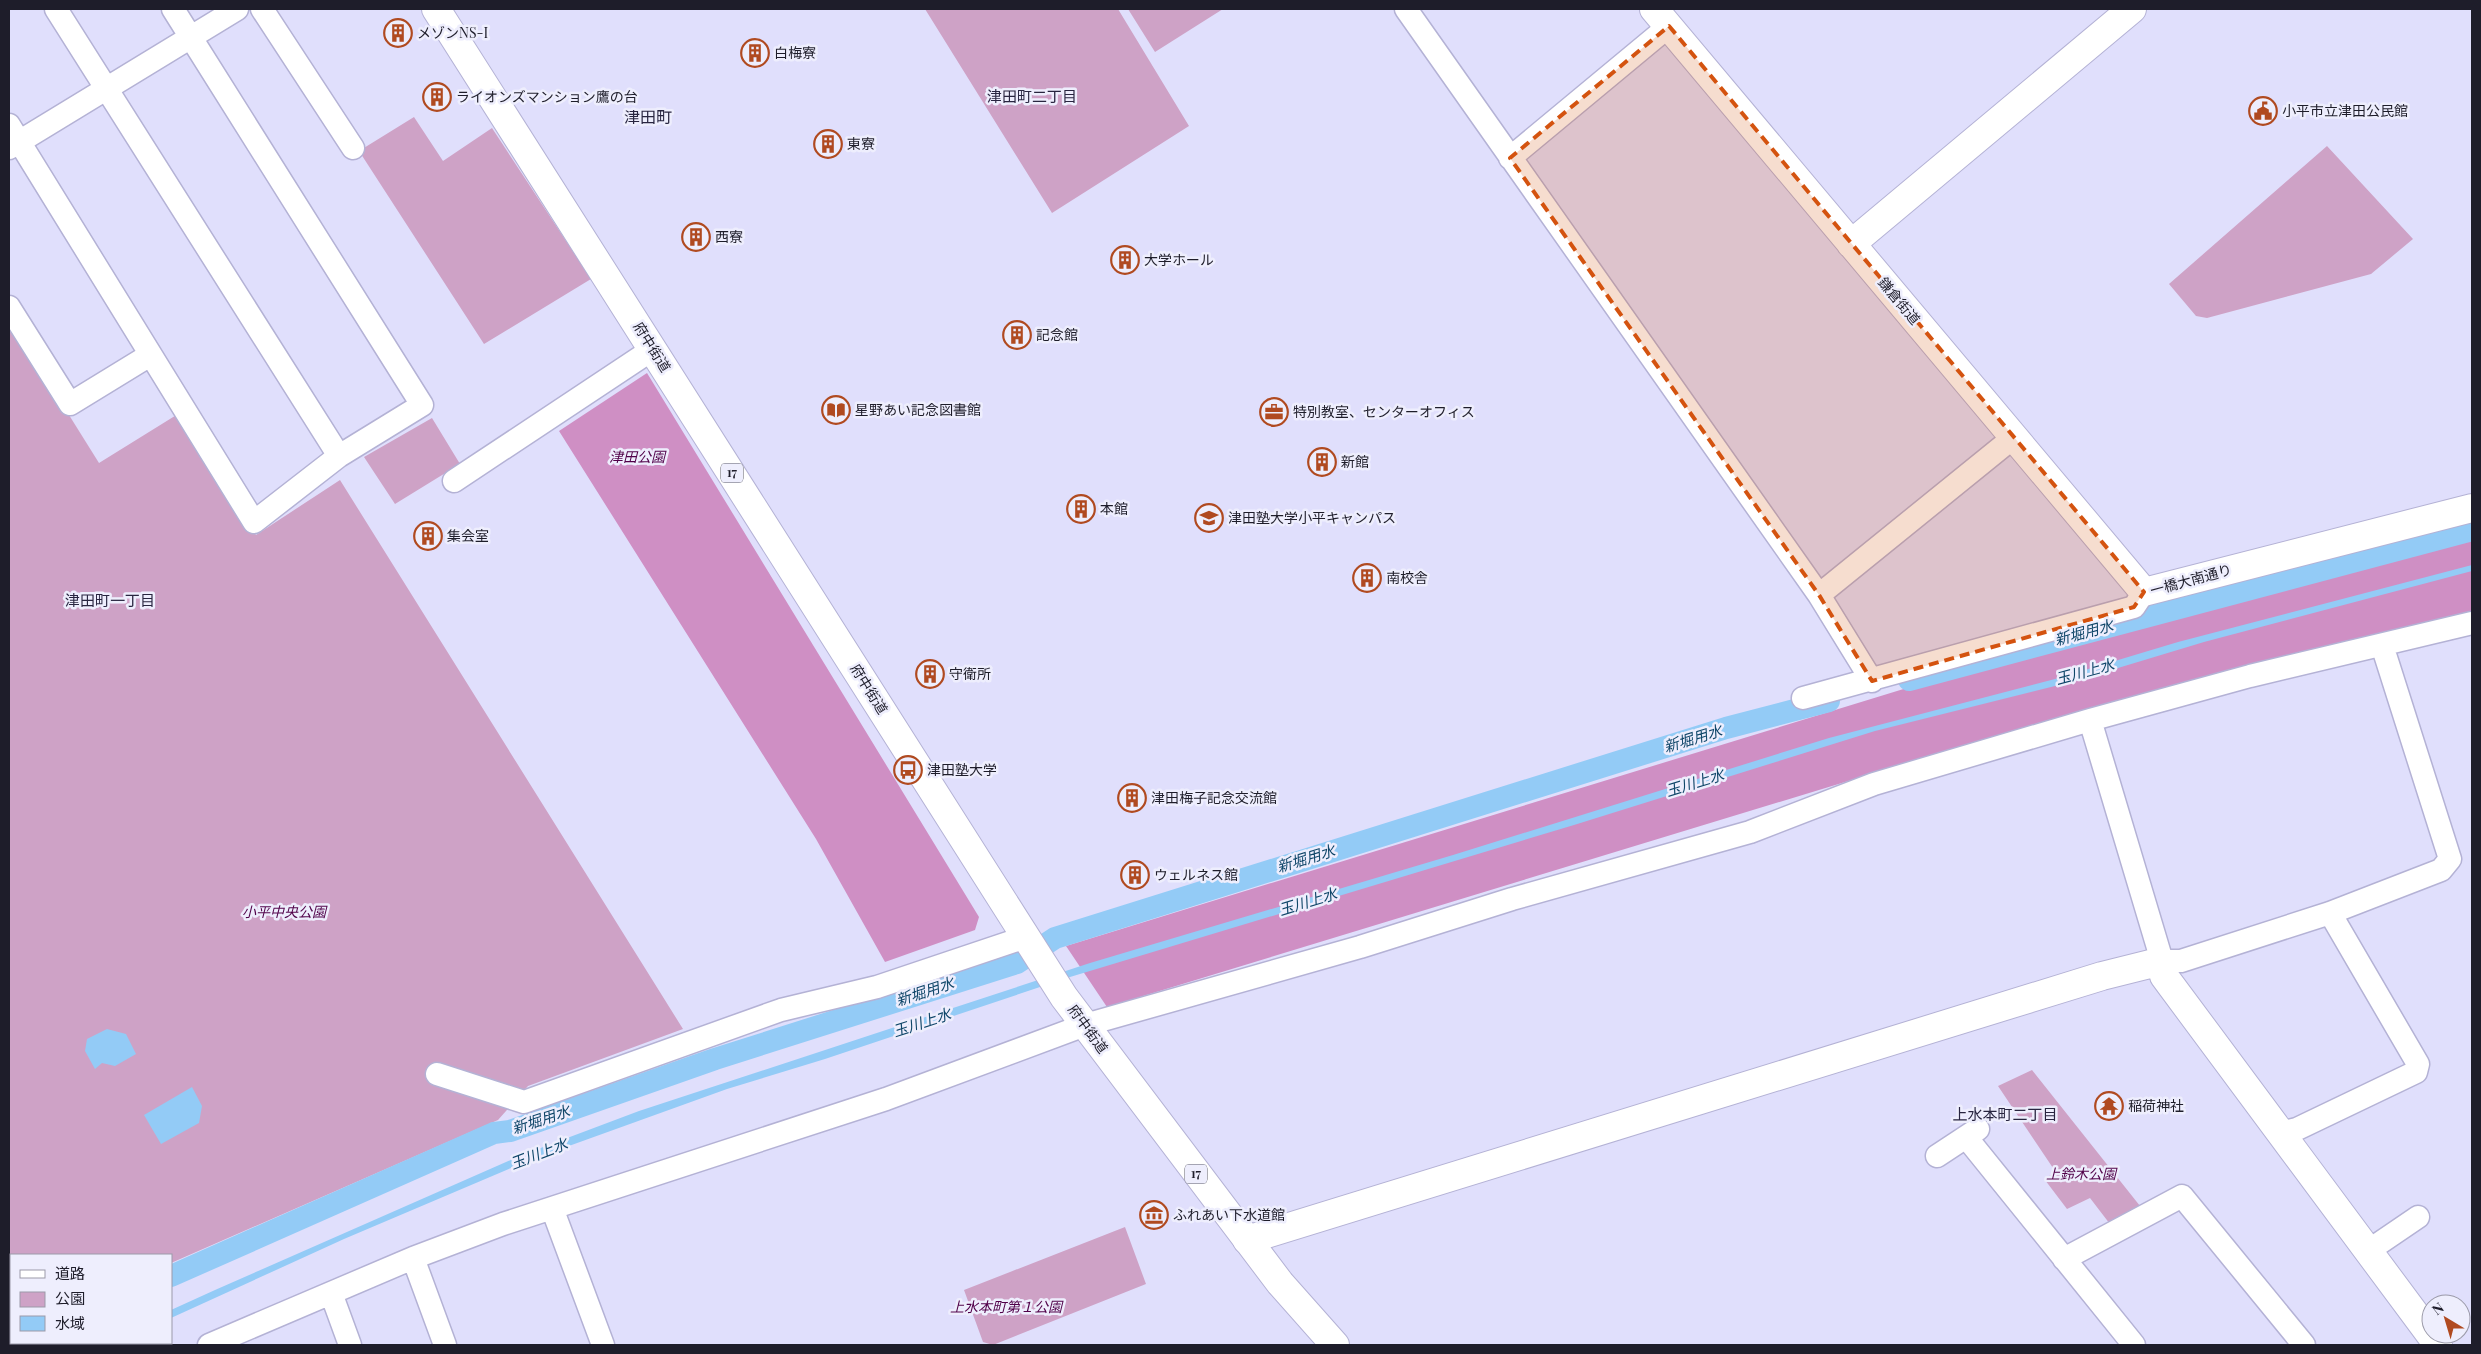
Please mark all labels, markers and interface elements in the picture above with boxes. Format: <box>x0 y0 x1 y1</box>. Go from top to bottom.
building icon: メゾンNS-I <box>383 18 413 48</box>
place label: メゾンNS-I <box>417 23 488 42</box>
building icon: 白梅寮 <box>740 38 770 68</box>
place label: 白梅寮 <box>774 43 816 62</box>
building icon: ライオンズマンション鷹の台 <box>422 82 452 112</box>
district label: 津田町二丁目 <box>987 86 1077 106</box>
place label: ライオンズマンション鷹の台 <box>456 87 638 106</box>
public building icon: 小平市立津田公民館 <box>2248 96 2278 126</box>
place label: 小平市立津田公民館 <box>2282 101 2408 120</box>
district label: 津田町 <box>624 106 672 127</box>
building icon: 東寮 <box>813 129 843 159</box>
place label: 東寮 <box>847 134 875 153</box>
building icon: 西寮 <box>681 222 711 252</box>
place label: 西寮 <box>715 227 743 246</box>
building icon: 大学ホール <box>1110 245 1140 275</box>
place label: 大学ホール <box>1144 250 1214 269</box>
street label: 鎌倉街道 <box>1874 273 1925 328</box>
street label: 府中街道 <box>630 318 675 376</box>
building icon: 記念館 <box>1002 320 1032 350</box>
place label: 記念館 <box>1036 325 1078 344</box>
library icon: 星野あい記念図書館 <box>821 395 851 425</box>
office icon: 特別教室、センターオフィス <box>1259 397 1289 427</box>
place label: 星野あい記念図書館 <box>855 400 981 419</box>
place label: 特別教室、センターオフィス <box>1293 402 1475 421</box>
park label: 津田公園 <box>609 447 667 466</box>
building icon: 新館 <box>1307 447 1337 477</box>
place label: 新館 <box>1341 452 1369 471</box>
road number: 17 <box>721 463 743 482</box>
building icon: 本館 <box>1066 494 1096 524</box>
place label: 本館 <box>1100 499 1128 518</box>
school or university icon: 津田塾大学小平キャンパス <box>1194 503 1224 533</box>
place label: 津田塾大学小平キャンパス <box>1228 508 1396 527</box>
building icon: 集会室 <box>413 521 443 551</box>
place label: 集会室 <box>447 526 489 545</box>
street label: 一橋大南通り <box>2148 559 2234 600</box>
building icon: 南校舎 <box>1352 563 1382 593</box>
place label: 南校舎 <box>1386 568 1428 587</box>
district label: 津田町一丁目 <box>65 590 155 610</box>
water label: 新堀用水 <box>2052 614 2117 649</box>
water label: 玉川上水 <box>2053 653 2118 688</box>
building icon: 守衛所 <box>915 659 945 689</box>
street label: 府中街道 <box>847 660 892 718</box>
place label: 守衛所 <box>949 664 991 683</box>
water label: 新堀用水 <box>1661 719 1726 756</box>
bus stop icon: 津田塾大学 <box>893 755 923 785</box>
place label: 津田塾大学 <box>927 760 997 779</box>
water label: 玉川上水 <box>1663 763 1728 800</box>
building icon: 津田梅子記念交流館 <box>1117 783 1147 813</box>
place label: 津田梅子記念交流館 <box>1151 788 1277 807</box>
water label: 新堀用水 <box>1274 839 1339 876</box>
building icon: ウェルネス館 <box>1120 860 1150 890</box>
place label: ウェルネス館 <box>1154 865 1238 884</box>
water label: 玉川上水 <box>1276 882 1341 919</box>
park label: 小平中央公園 <box>242 902 328 921</box>
water label: 新堀用水 <box>893 972 958 1010</box>
street label: 府中街道 <box>1064 1000 1113 1057</box>
water label: 玉川上水 <box>890 1003 955 1041</box>
temple icon: 稲荷神社 <box>2094 1091 2124 1121</box>
place label: 稲荷神社 <box>2128 1096 2184 1115</box>
water label: 新堀用水 <box>509 1100 574 1138</box>
district label: 上水本町二丁目 <box>1952 1104 2058 1124</box>
water label: 玉川上水 <box>507 1132 572 1173</box>
road number: 17 <box>1185 1164 1207 1184</box>
park label: 上鈴木公園 <box>2046 1164 2118 1183</box>
museum icon: ふれあい下水道館 <box>1139 1200 1169 1230</box>
place label: ふれあい下水道館 <box>1173 1205 1285 1224</box>
legend <box>10 1254 172 1344</box>
text: 道路 <box>55 1263 85 1283</box>
text: 公園 <box>55 1288 85 1308</box>
north arrow <box>2421 1294 2471 1344</box>
park label: 上水本町第１公園 <box>950 1297 1064 1316</box>
text: N <box>2428 1298 2448 1319</box>
text: 水域 <box>55 1313 85 1333</box>

